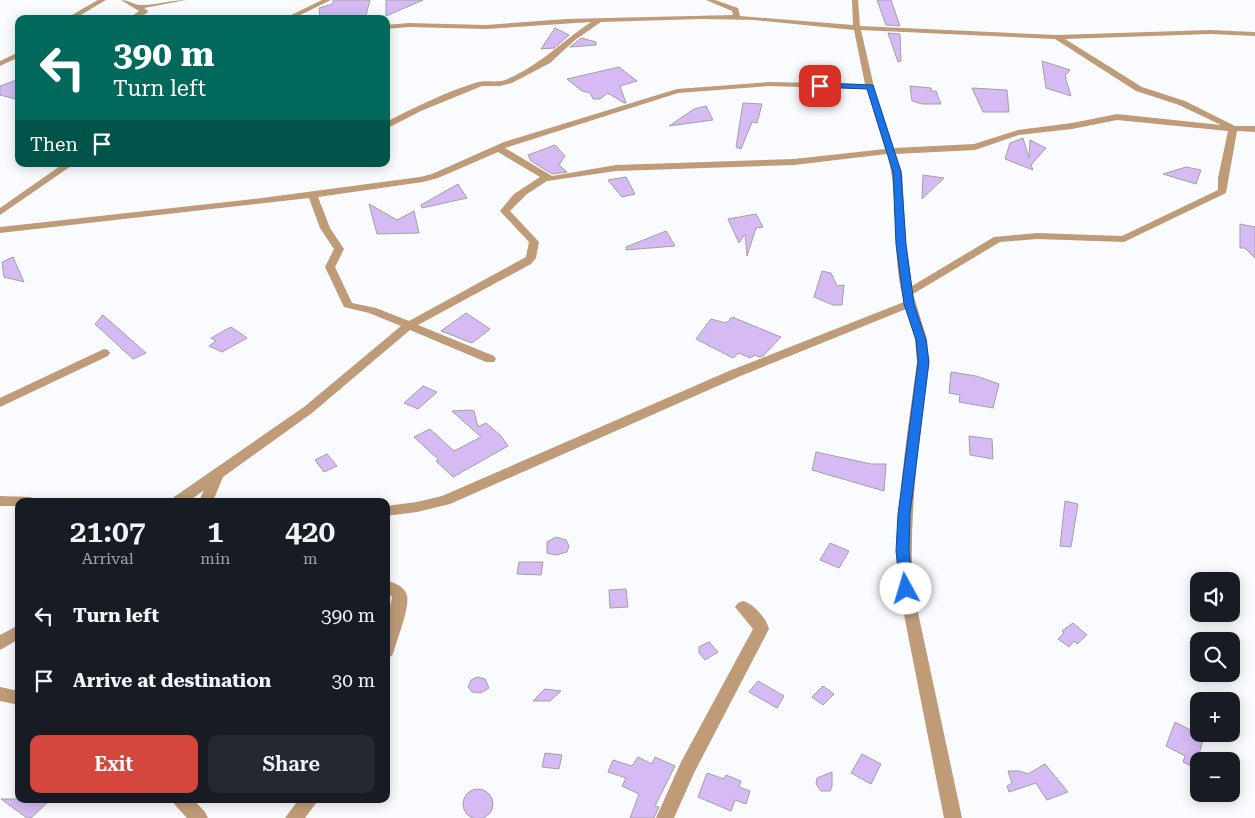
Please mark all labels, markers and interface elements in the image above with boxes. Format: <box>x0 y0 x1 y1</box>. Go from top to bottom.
text: 390 m <box>113 34 214 75</box>
icon: left <box>30 35 95 100</box>
pin <box>799 65 841 107</box>
icon: arrive <box>806 72 834 100</box>
text: Turn left <box>113 76 206 101</box>
icon: arrive <box>88 130 116 158</box>
text: Then <box>30 133 78 156</box>
text: 21:07 <box>70 514 146 549</box>
text: 1 <box>207 514 224 549</box>
text: 420 <box>285 514 335 549</box>
text: Arrival <box>82 549 134 568</box>
text: min <box>200 549 230 568</box>
text: m <box>303 549 317 568</box>
position arrow <box>879 562 931 614</box>
map controls <box>1190 572 1240 802</box>
button: sound <box>1190 572 1240 622</box>
icon: left <box>30 602 58 630</box>
text: Turn left <box>73 604 159 627</box>
text: 390 m <box>321 604 375 627</box>
button: search <box>1190 632 1240 682</box>
icon: arrive <box>30 667 58 695</box>
text: Arrive at destination <box>73 669 271 692</box>
text: 30 m <box>332 669 375 692</box>
button: + <box>1190 692 1240 742</box>
button: Exit <box>30 735 198 793</box>
button: Share <box>208 735 375 793</box>
button: − <box>1190 752 1240 802</box>

